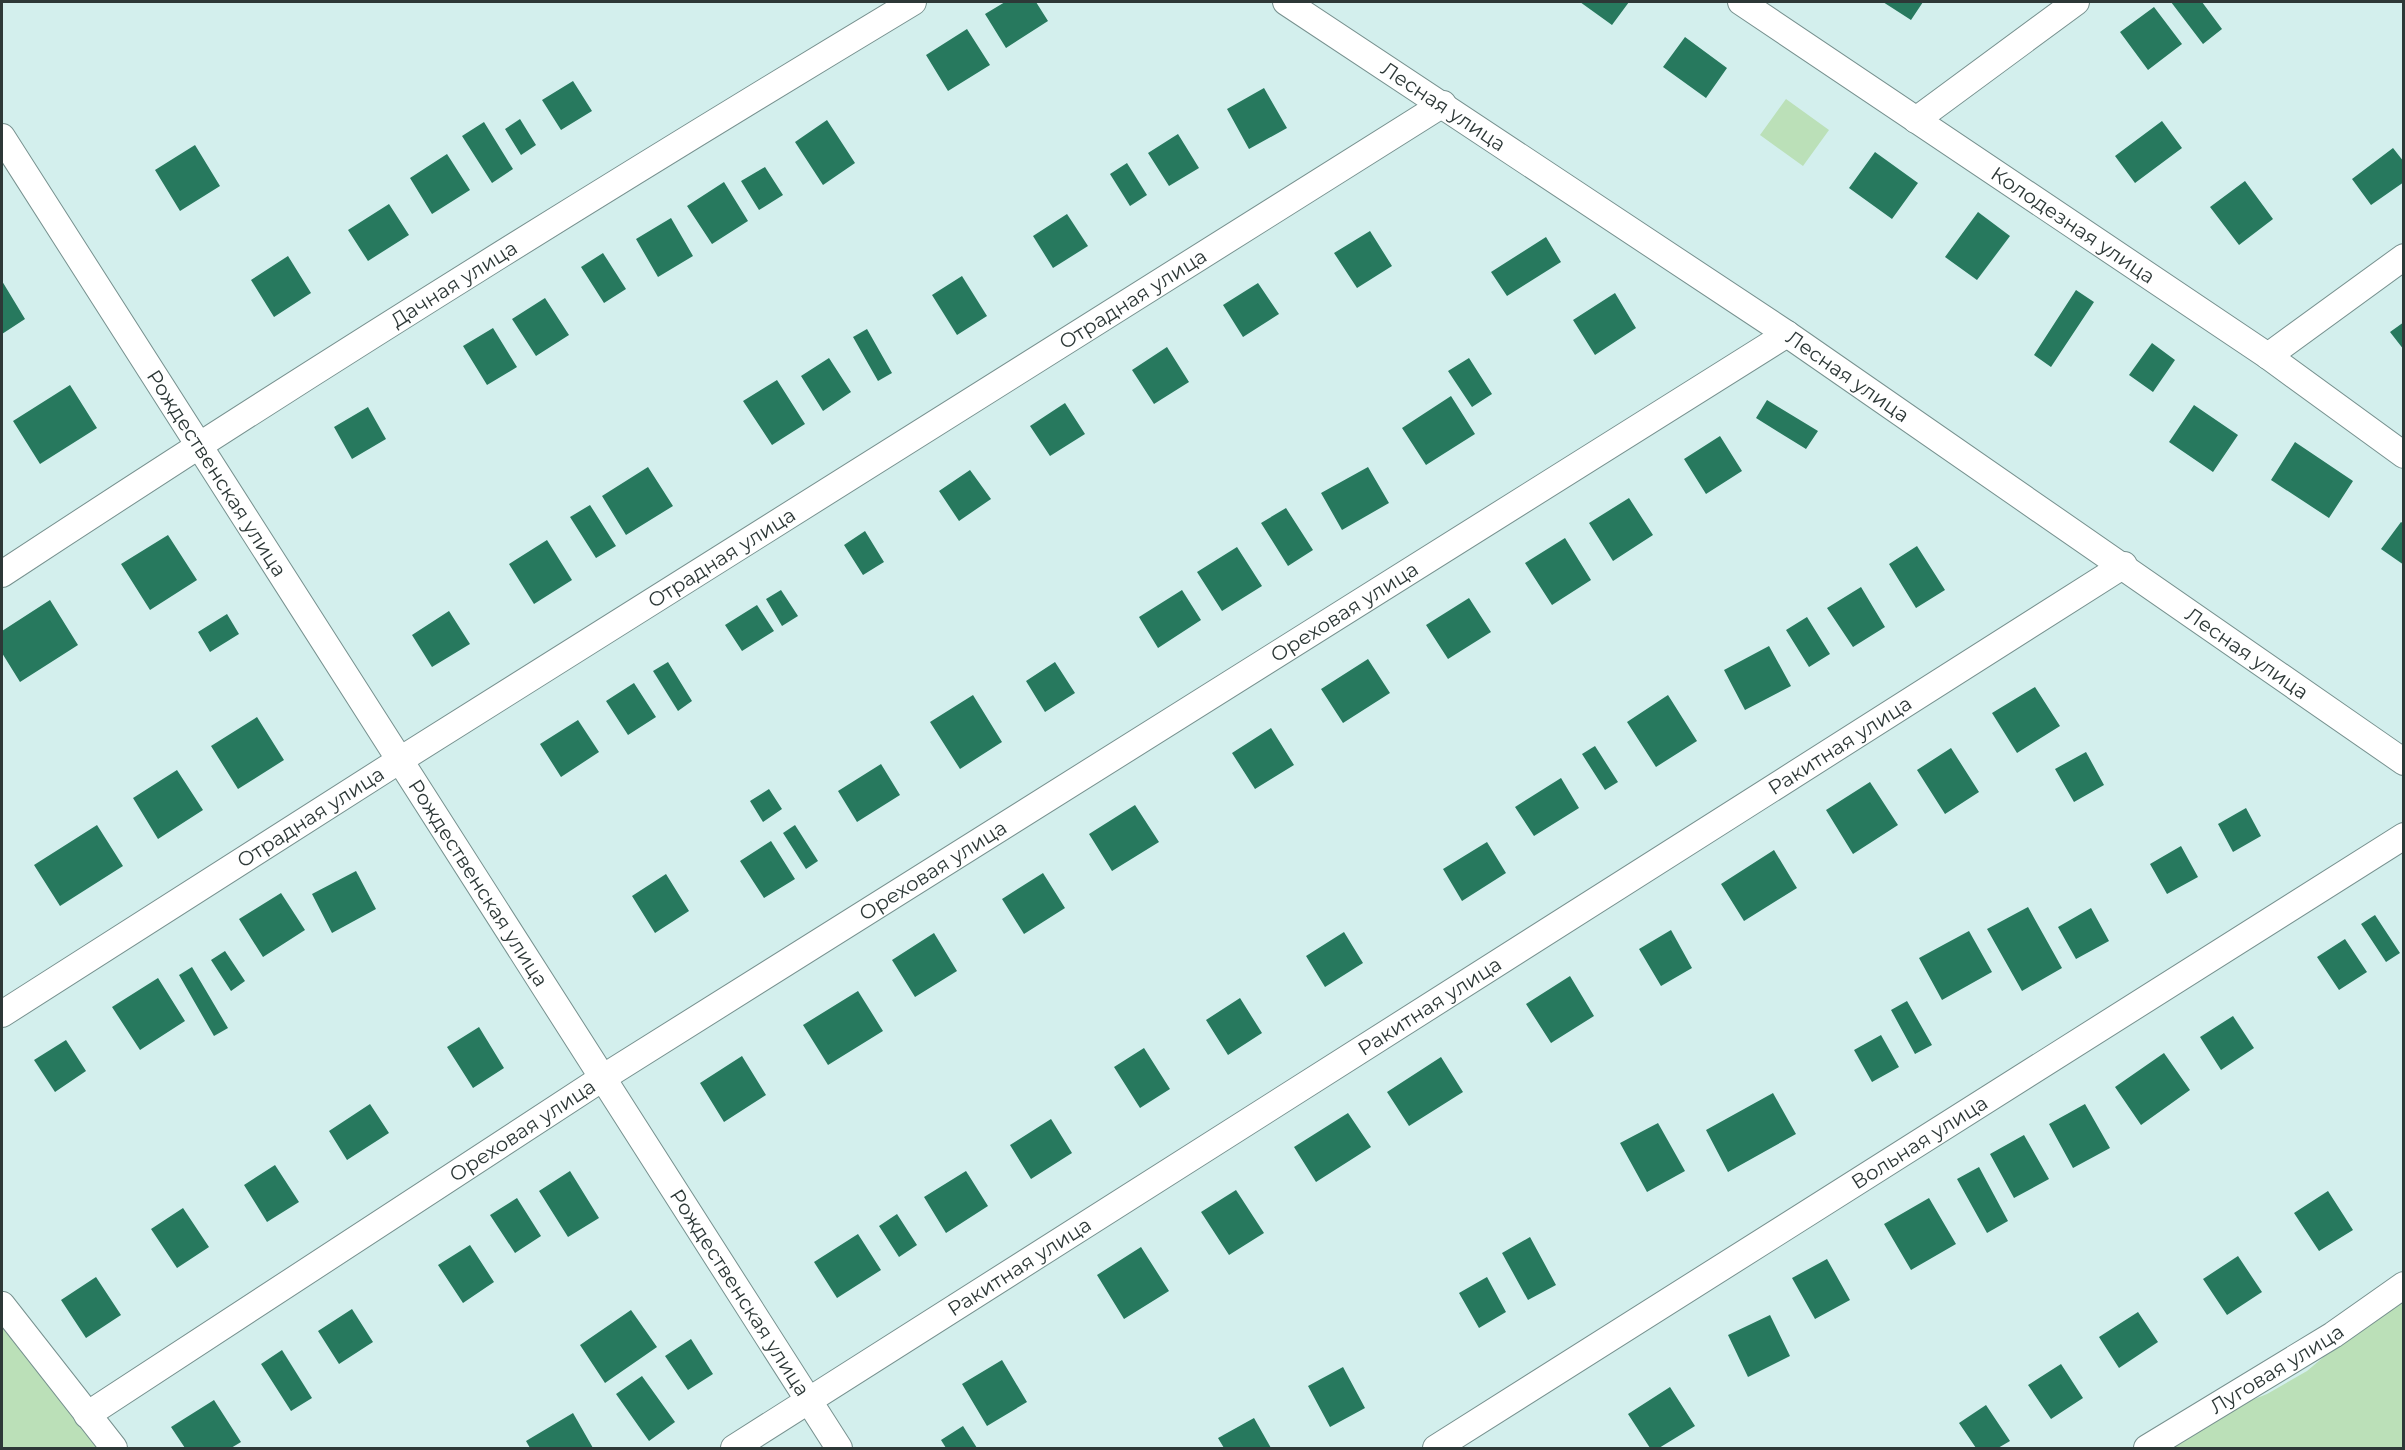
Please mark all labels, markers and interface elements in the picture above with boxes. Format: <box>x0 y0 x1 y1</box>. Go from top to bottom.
street label: Лесная улица <box>1377 57 1510 156</box>
street label: Колодезная улица <box>1986 161 2160 289</box>
street label: Дачная улица <box>386 235 522 333</box>
street label: Отрадная улица <box>1055 244 1211 354</box>
street label: Лесная улица <box>1782 325 1914 427</box>
street label: Рождественская улица <box>142 365 292 581</box>
street label: Отрадная улица <box>643 502 800 613</box>
street label: Ореховая улица <box>1266 557 1423 667</box>
street label: Лесная улица <box>2181 602 2313 704</box>
street label: Ракитная улица <box>1763 691 1916 800</box>
street label: Отрадная улица <box>233 761 388 873</box>
street label: Рождественская улица <box>403 775 553 991</box>
street label: Ореховая улица <box>855 815 1011 926</box>
street label: Ракитная улица <box>1353 952 1506 1061</box>
street label: Ореховая улица <box>445 1074 600 1187</box>
street label: Вольная улица <box>1847 1090 1992 1194</box>
street label: Рождественская улица <box>665 1185 815 1401</box>
street label: Ракитная улица <box>943 1212 1096 1321</box>
street label: Луговая улица <box>2206 1319 2349 1419</box>

